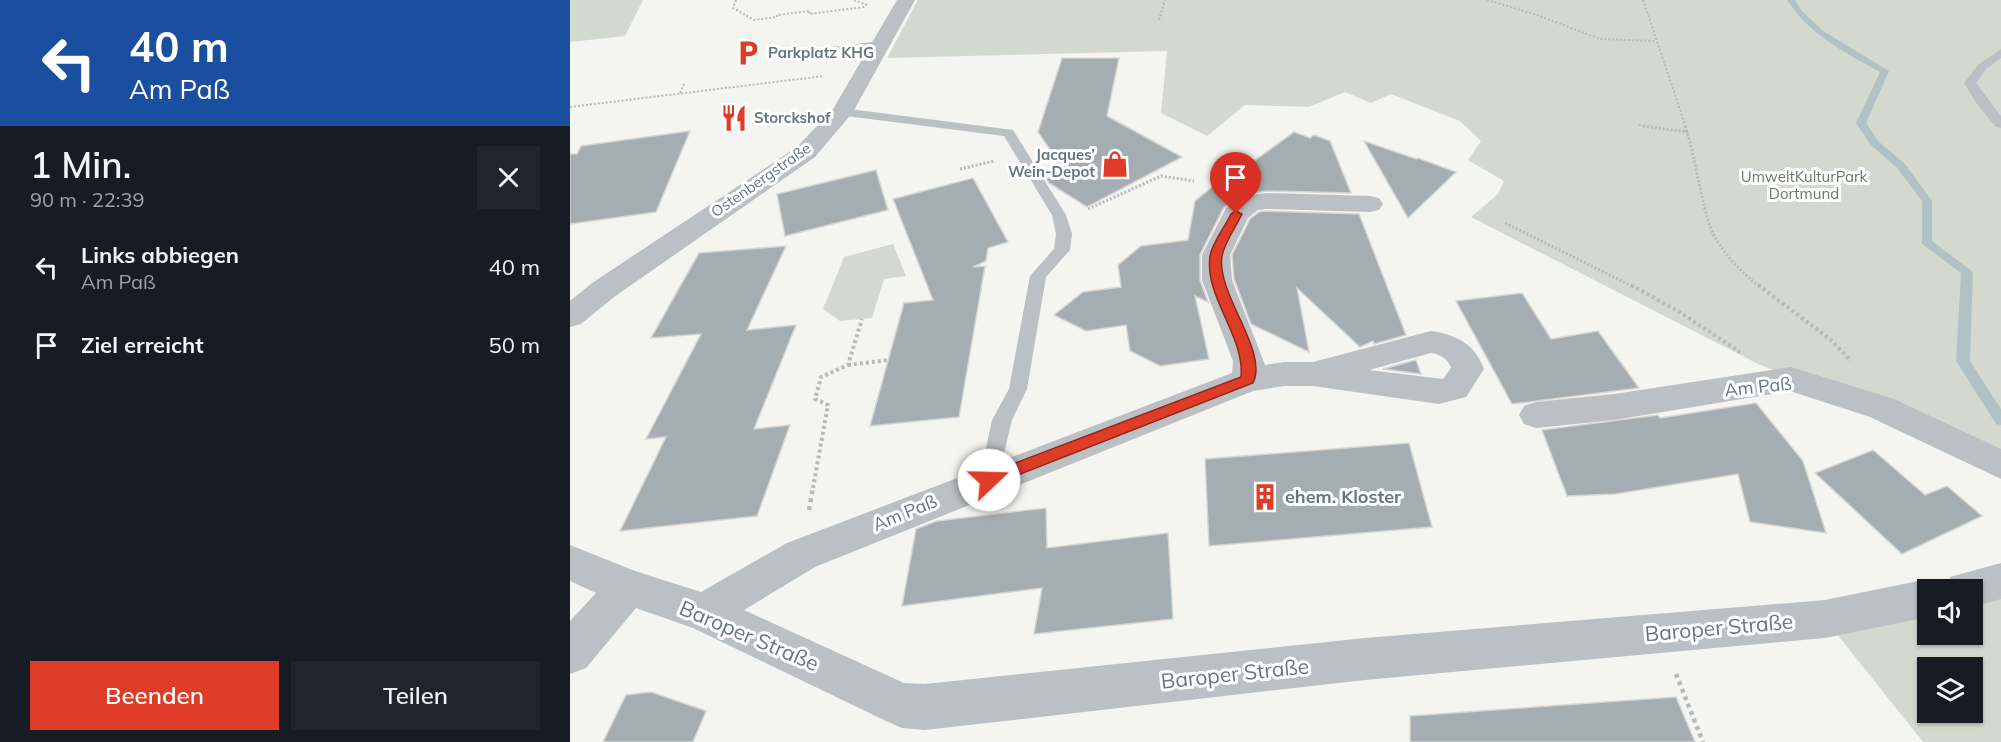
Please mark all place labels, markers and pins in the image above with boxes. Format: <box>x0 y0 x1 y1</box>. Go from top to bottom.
parking icon: Parkplatz KHG <box>733 38 763 68</box>
place label: Parkplatz KHG <box>768 43 874 62</box>
restaurant icon: Storckshof <box>719 103 749 133</box>
place label: Storckshof <box>754 108 831 127</box>
place label: Jacques’ Wein-Depot <box>1008 145 1095 181</box>
shop icon: Jacques’ Wein-Depot <box>1100 149 1130 179</box>
pin <box>1210 152 1261 214</box>
building icon: ehem. Kloster <box>1250 482 1280 512</box>
place label: ehem. Kloster <box>1285 485 1402 508</box>

